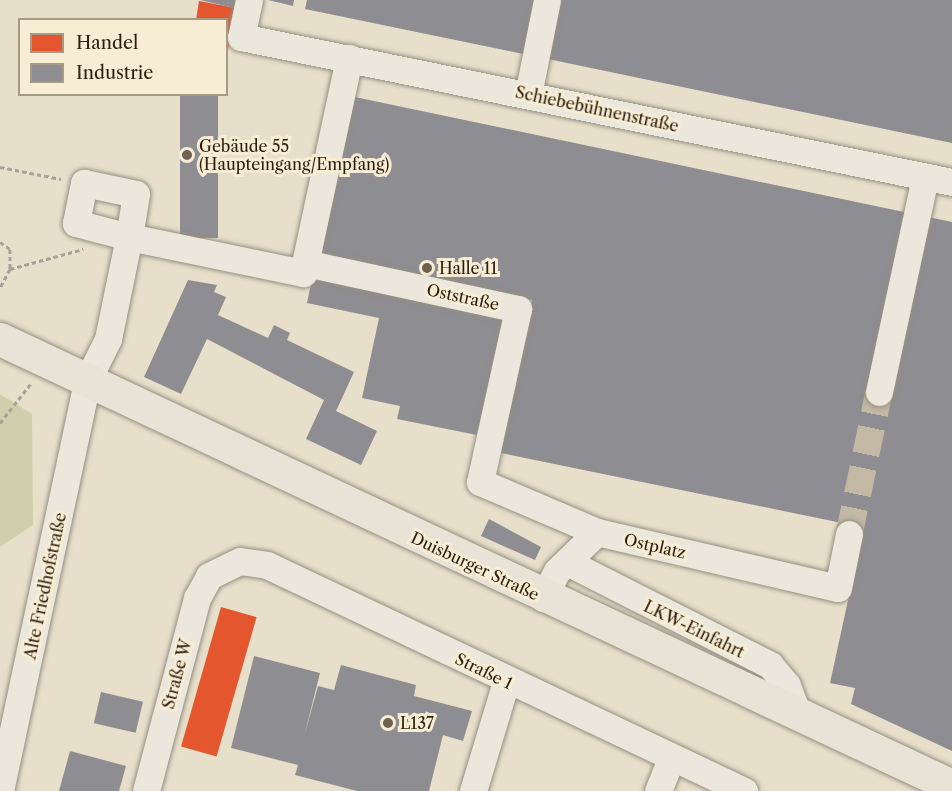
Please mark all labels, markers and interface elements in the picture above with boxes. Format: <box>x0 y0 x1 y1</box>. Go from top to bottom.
legend <box>18 18 228 96</box>
text: Handel <box>76 32 138 54</box>
text: Industrie <box>76 62 153 84</box>
street label: Schiebebühnenstraße <box>514 82 680 136</box>
place label: Gebäude 55 (Haupteingang/Empfang) <box>199 136 389 174</box>
marker: Gebäude 55 (Haupteingang/Empfang) <box>180 148 194 162</box>
place label: Halle 11 <box>439 258 497 278</box>
marker: Halle 11 <box>420 261 434 275</box>
street label: Oststraße <box>425 280 501 314</box>
street label: Alte Friedhofstraße <box>20 511 70 661</box>
street label: Duisburger Straße <box>408 528 542 604</box>
street label: Ostplatz <box>622 530 688 562</box>
street label: LKW-Einfahrt <box>641 596 747 662</box>
street label: Straße W <box>158 637 196 711</box>
street label: Straße 1 <box>452 649 516 693</box>
place label: L137 <box>400 713 434 733</box>
marker: L137 <box>381 716 395 730</box>

